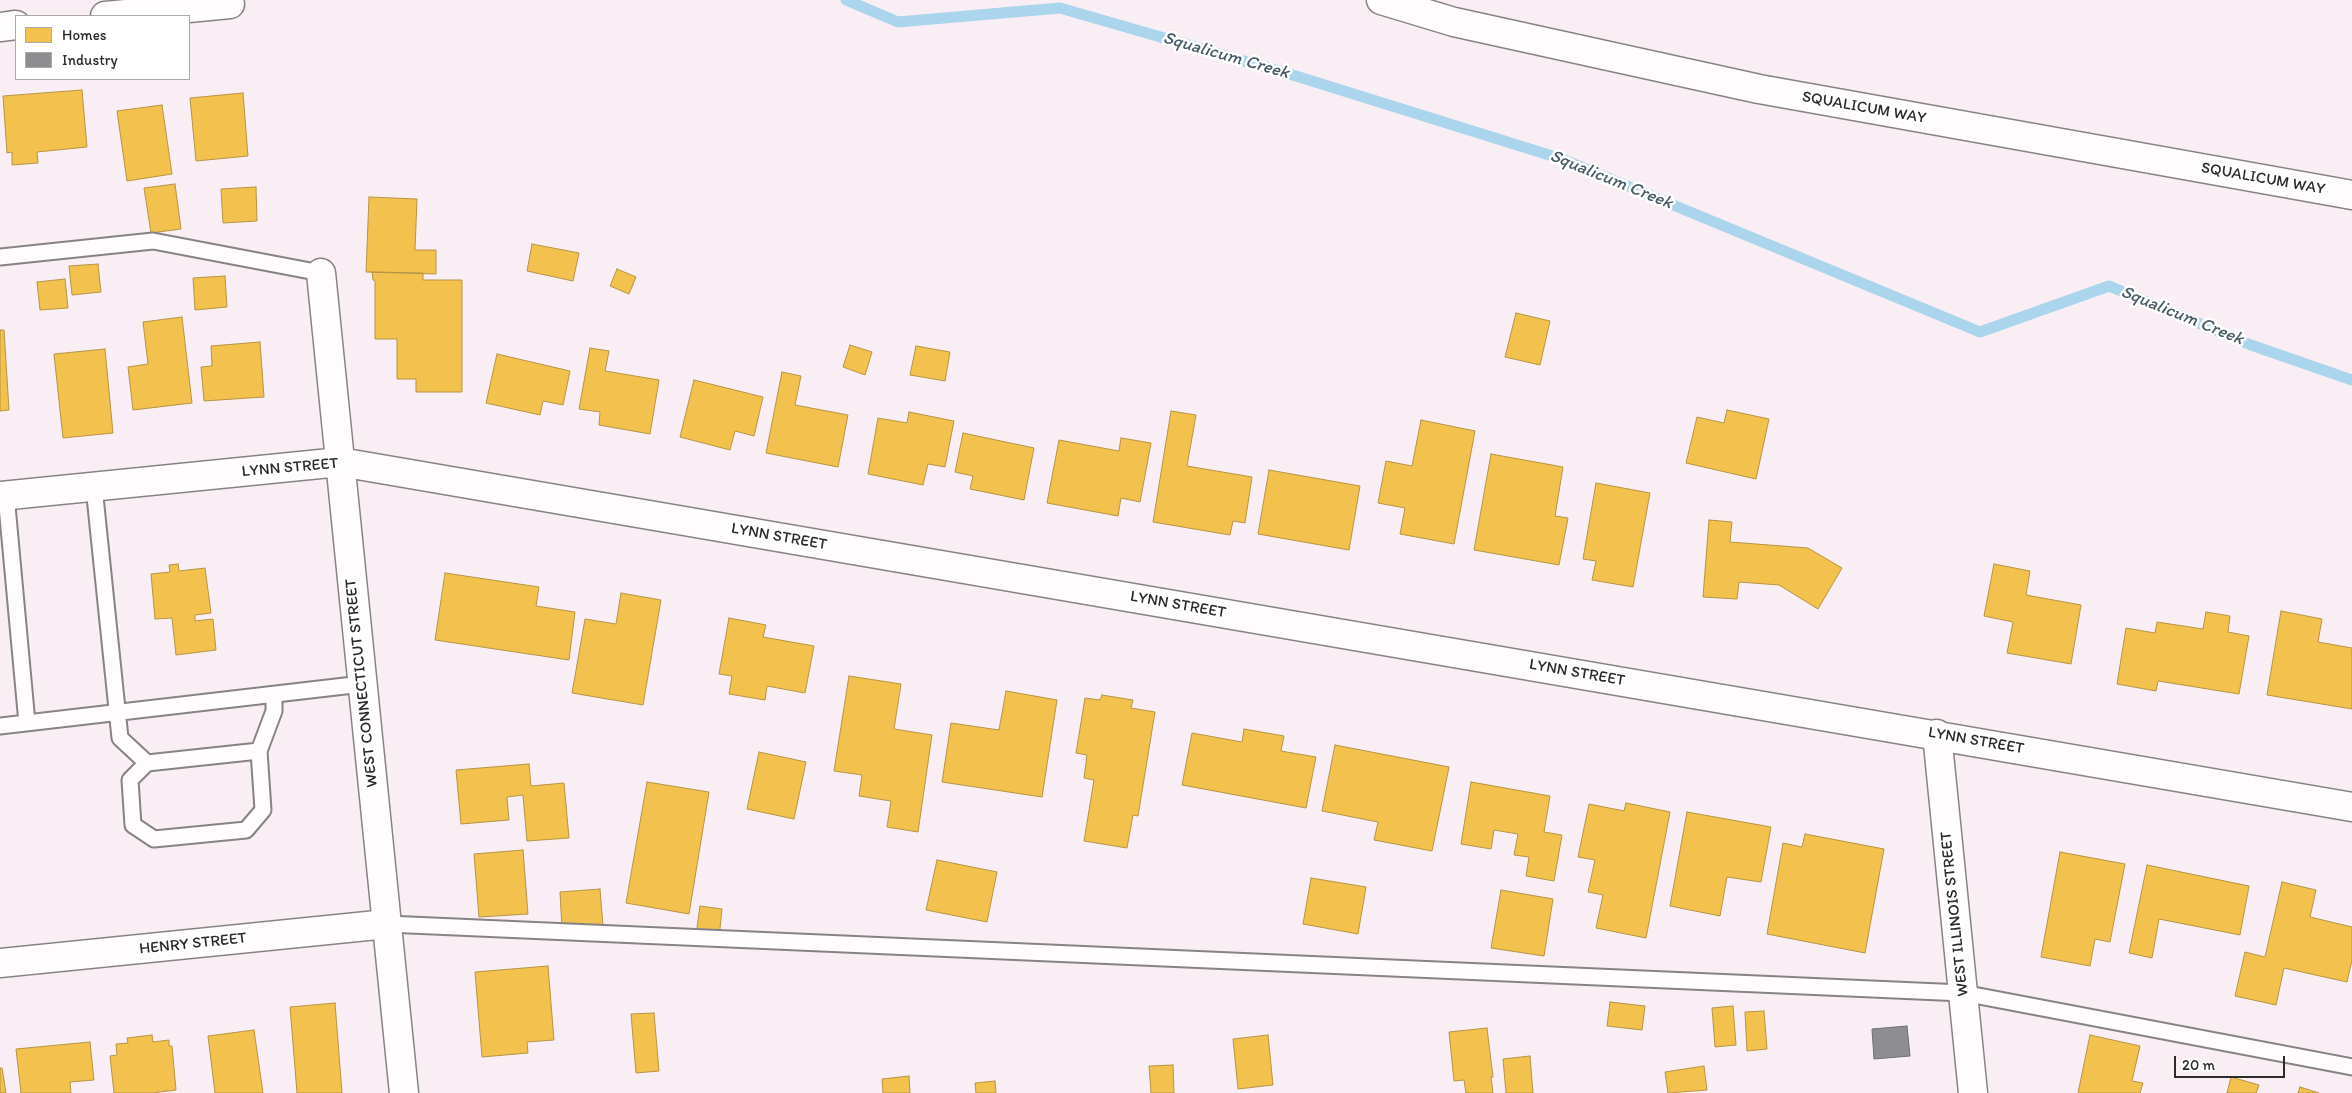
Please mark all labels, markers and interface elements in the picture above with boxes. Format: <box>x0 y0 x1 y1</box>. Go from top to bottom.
legend <box>15 15 190 80</box>
text: Homes <box>62 26 106 44</box>
water label: Squalicum Creek <box>1160 28 1292 84</box>
text: Industry <box>62 51 118 69</box>
street label: SQUALICUM WAY <box>1800 88 1928 128</box>
water label: Squalicum Creek <box>1547 146 1675 214</box>
street label: SQUALICUM WAY <box>2199 159 2327 199</box>
water label: Squalicum Creek <box>2118 282 2246 350</box>
street label: LYNN STREET <box>241 454 339 482</box>
street label: LYNN STREET <box>730 519 828 555</box>
street label: WEST CONNECTICUT STREET <box>341 578 383 788</box>
street label: LYNN STREET <box>1129 587 1227 623</box>
street label: LYNN STREET <box>1528 655 1626 691</box>
street label: LYNN STREET <box>1927 723 2025 759</box>
street label: WEST ILLINOIS STREET <box>1937 831 1973 997</box>
street label: HENRY STREET <box>138 929 248 959</box>
scale bar <box>2177 1046 2288 1078</box>
text: 20 m <box>2182 1056 2215 1074</box>

